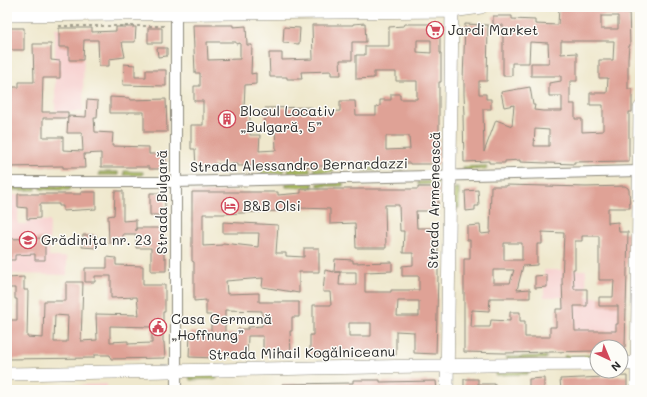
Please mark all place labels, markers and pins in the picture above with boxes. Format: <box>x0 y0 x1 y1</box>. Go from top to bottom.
supermarket icon: Jardi Market <box>425 20 445 40</box>
place label: Jardi Market <box>448 20 538 39</box>
place label: Blocul Locativ „Bulgară, 5” <box>240 101 335 136</box>
building icon: Blocul Locativ „Bulgară, 5” <box>217 109 237 129</box>
hotel icon: B&B Olsi <box>220 196 240 216</box>
place label: B&B Olsi <box>243 196 301 215</box>
school or university icon: Grădinița nr. 23 <box>18 230 38 250</box>
place label: Grădinița nr. 23 <box>41 230 151 249</box>
place label: Casa Germană „Hoffnung” <box>171 309 272 344</box>
public building icon: Casa Germană „Hoffnung” <box>148 317 168 337</box>

